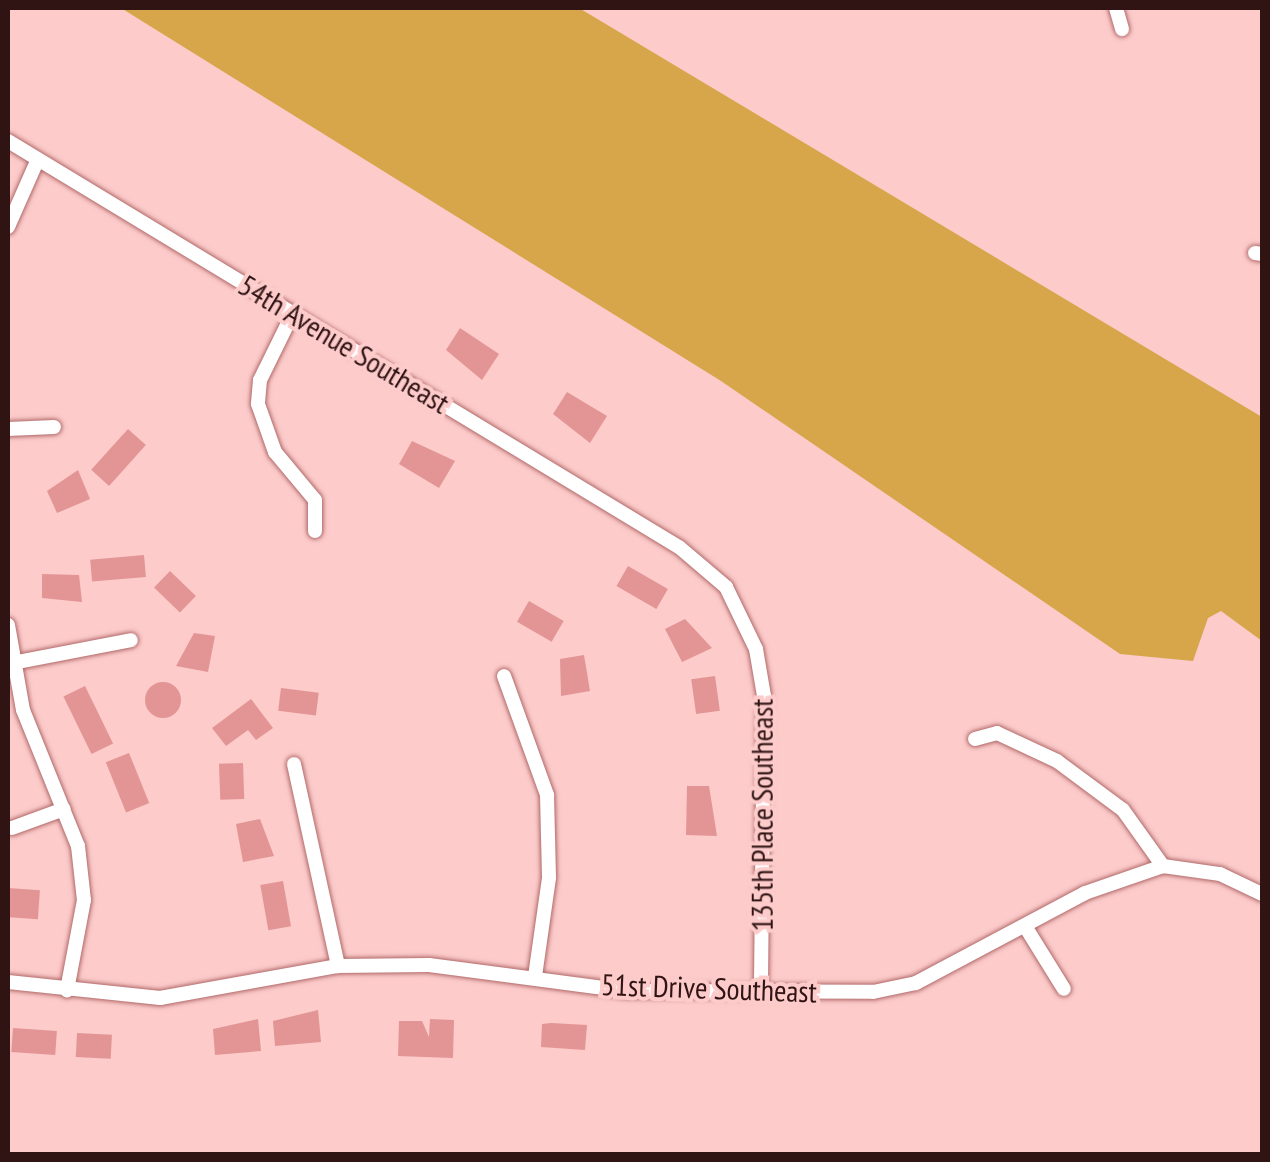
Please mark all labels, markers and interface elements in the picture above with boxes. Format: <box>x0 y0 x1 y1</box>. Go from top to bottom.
street label: 54th Avenue Southeast <box>232 267 456 421</box>
street label: 135th Place Southeast <box>744 699 780 931</box>
street label: 51st Drive Southeast <box>601 966 817 1010</box>

